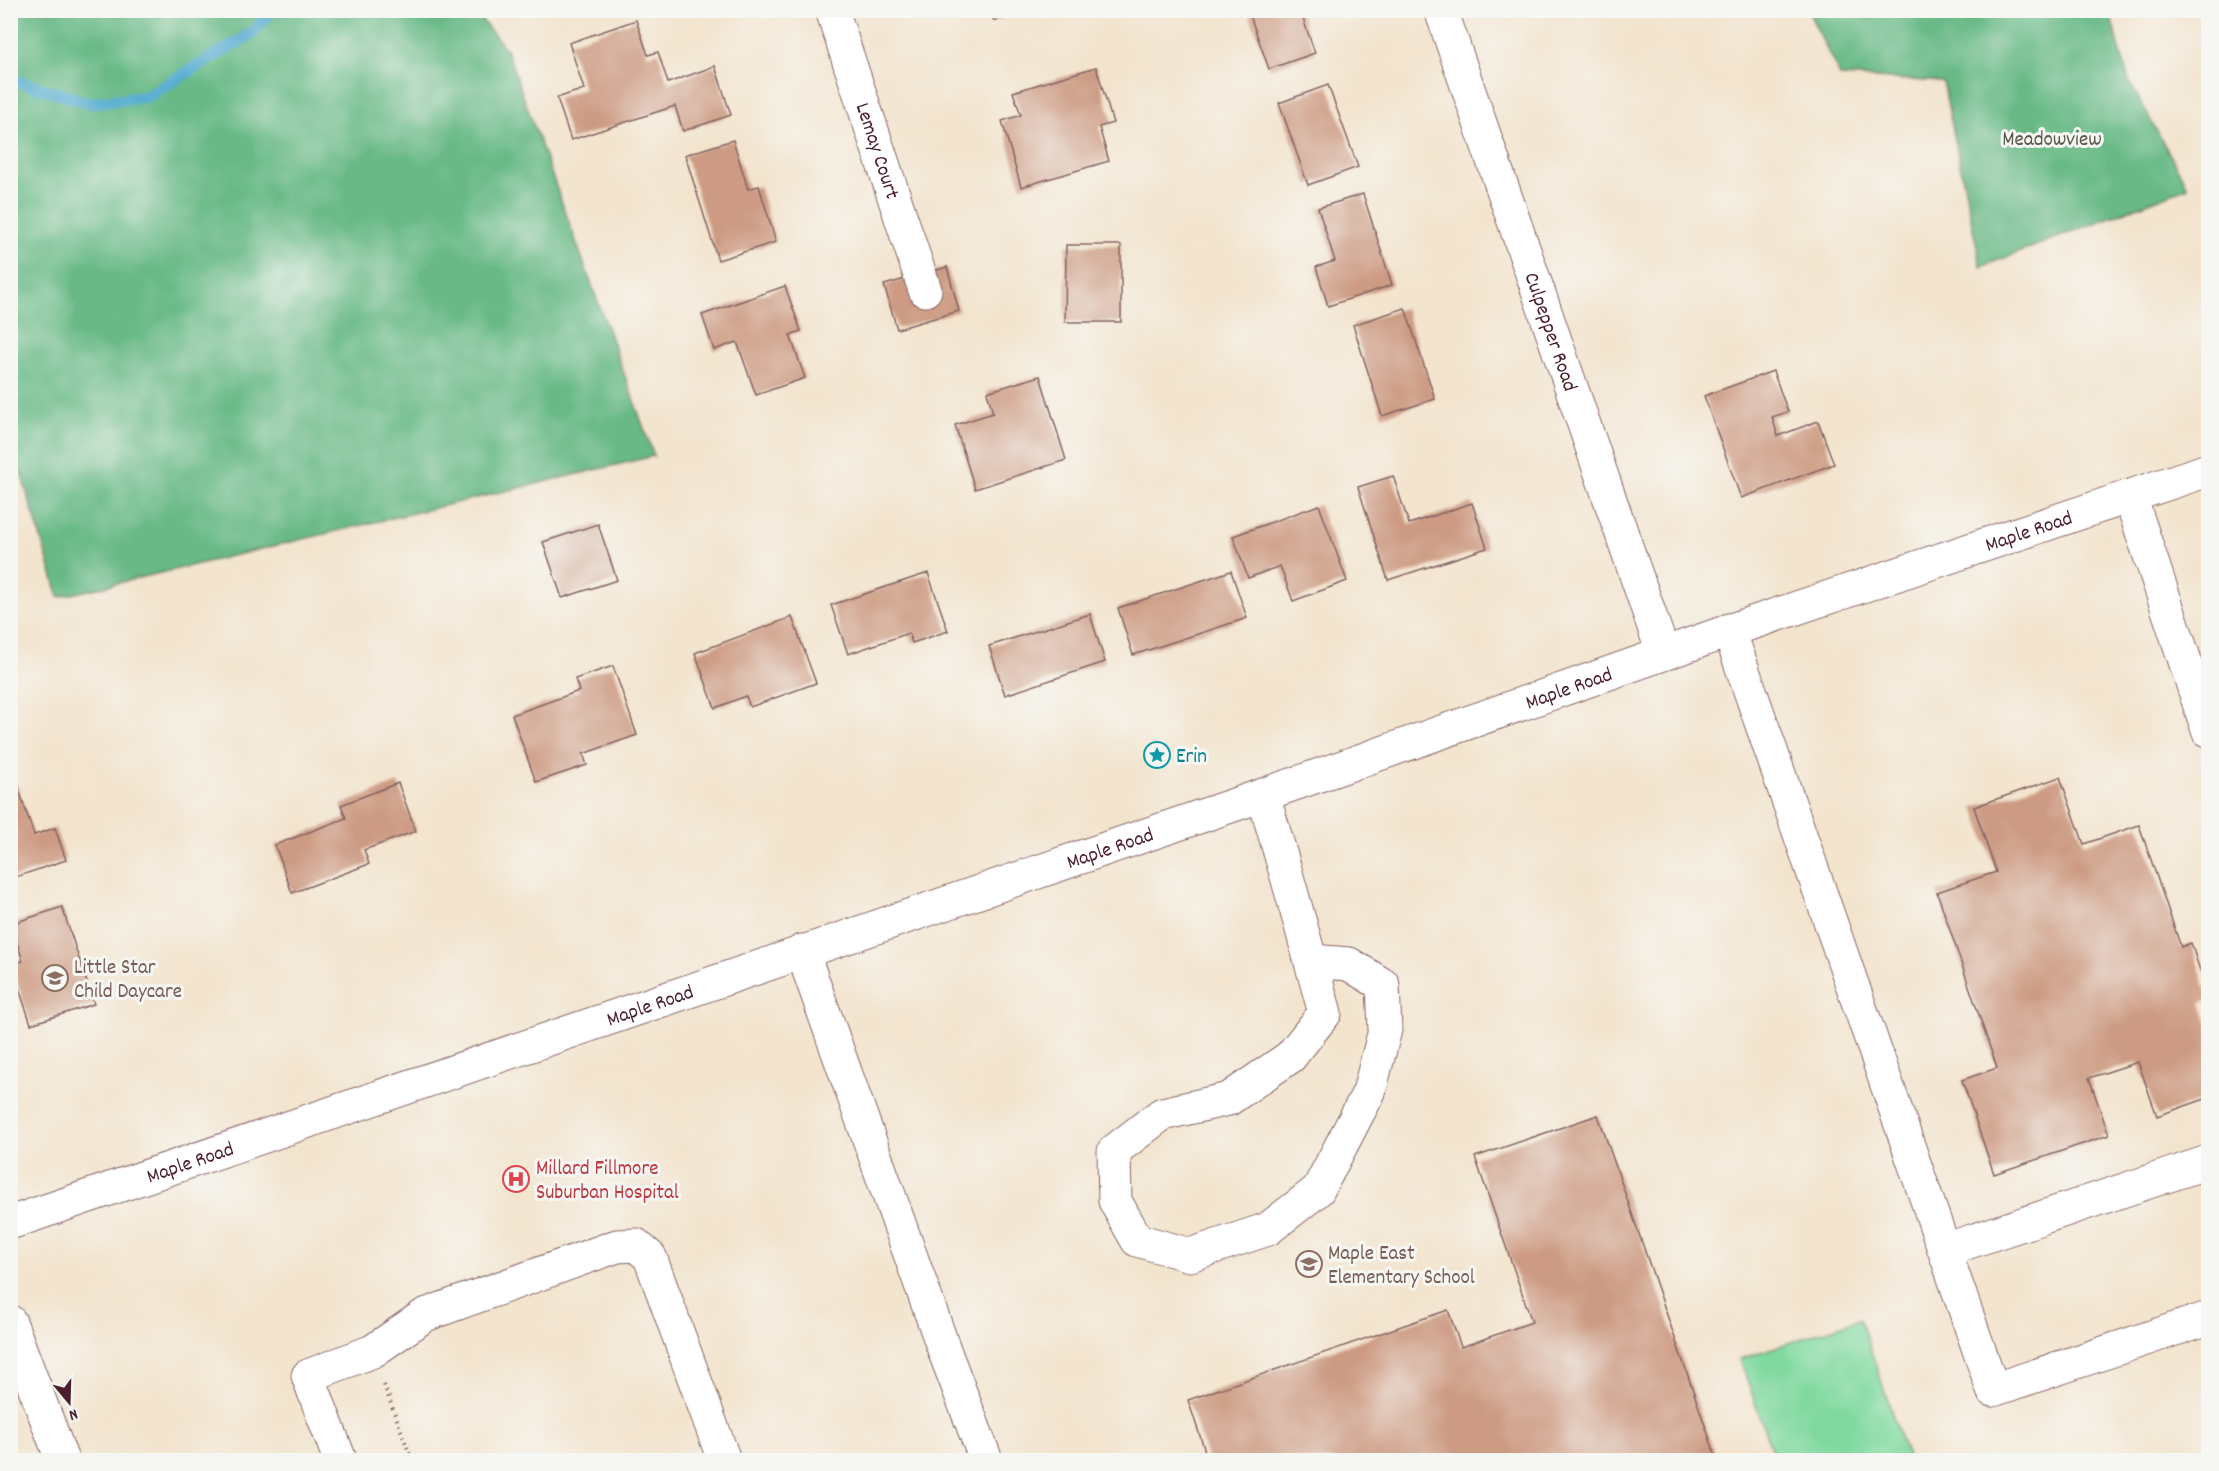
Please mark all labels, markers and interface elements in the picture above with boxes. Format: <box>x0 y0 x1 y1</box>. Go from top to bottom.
street label: Lemay Court <box>846 99 906 204</box>
park label: Meadowview <box>2002 126 2102 156</box>
street label: Culpepper Road <box>1515 269 1584 396</box>
street label: Maple Road <box>1982 505 2077 562</box>
street label: Maple Road <box>1522 661 1617 719</box>
place icon: Erin <box>1142 740 1172 770</box>
place label: Erin <box>1176 743 1207 773</box>
street label: Maple Road <box>1063 821 1158 879</box>
place label: Little Star Child Daycare <box>74 954 182 1008</box>
school or university icon: Little Star Child Daycare <box>40 963 70 993</box>
street label: Maple Road <box>603 979 698 1036</box>
street label: Maple Road <box>143 1136 238 1193</box>
place label: Millard Fillmore Suburban Hospital <box>536 1155 679 1209</box>
hospital icon: Millard Fillmore Suburban Hospital <box>501 1164 531 1194</box>
place label: Maple East Elementary School <box>1328 1240 1475 1294</box>
school or university icon: Maple East Elementary School <box>1294 1249 1324 1279</box>
north arrow <box>39 1372 99 1432</box>
text: N <box>65 1402 81 1426</box>

